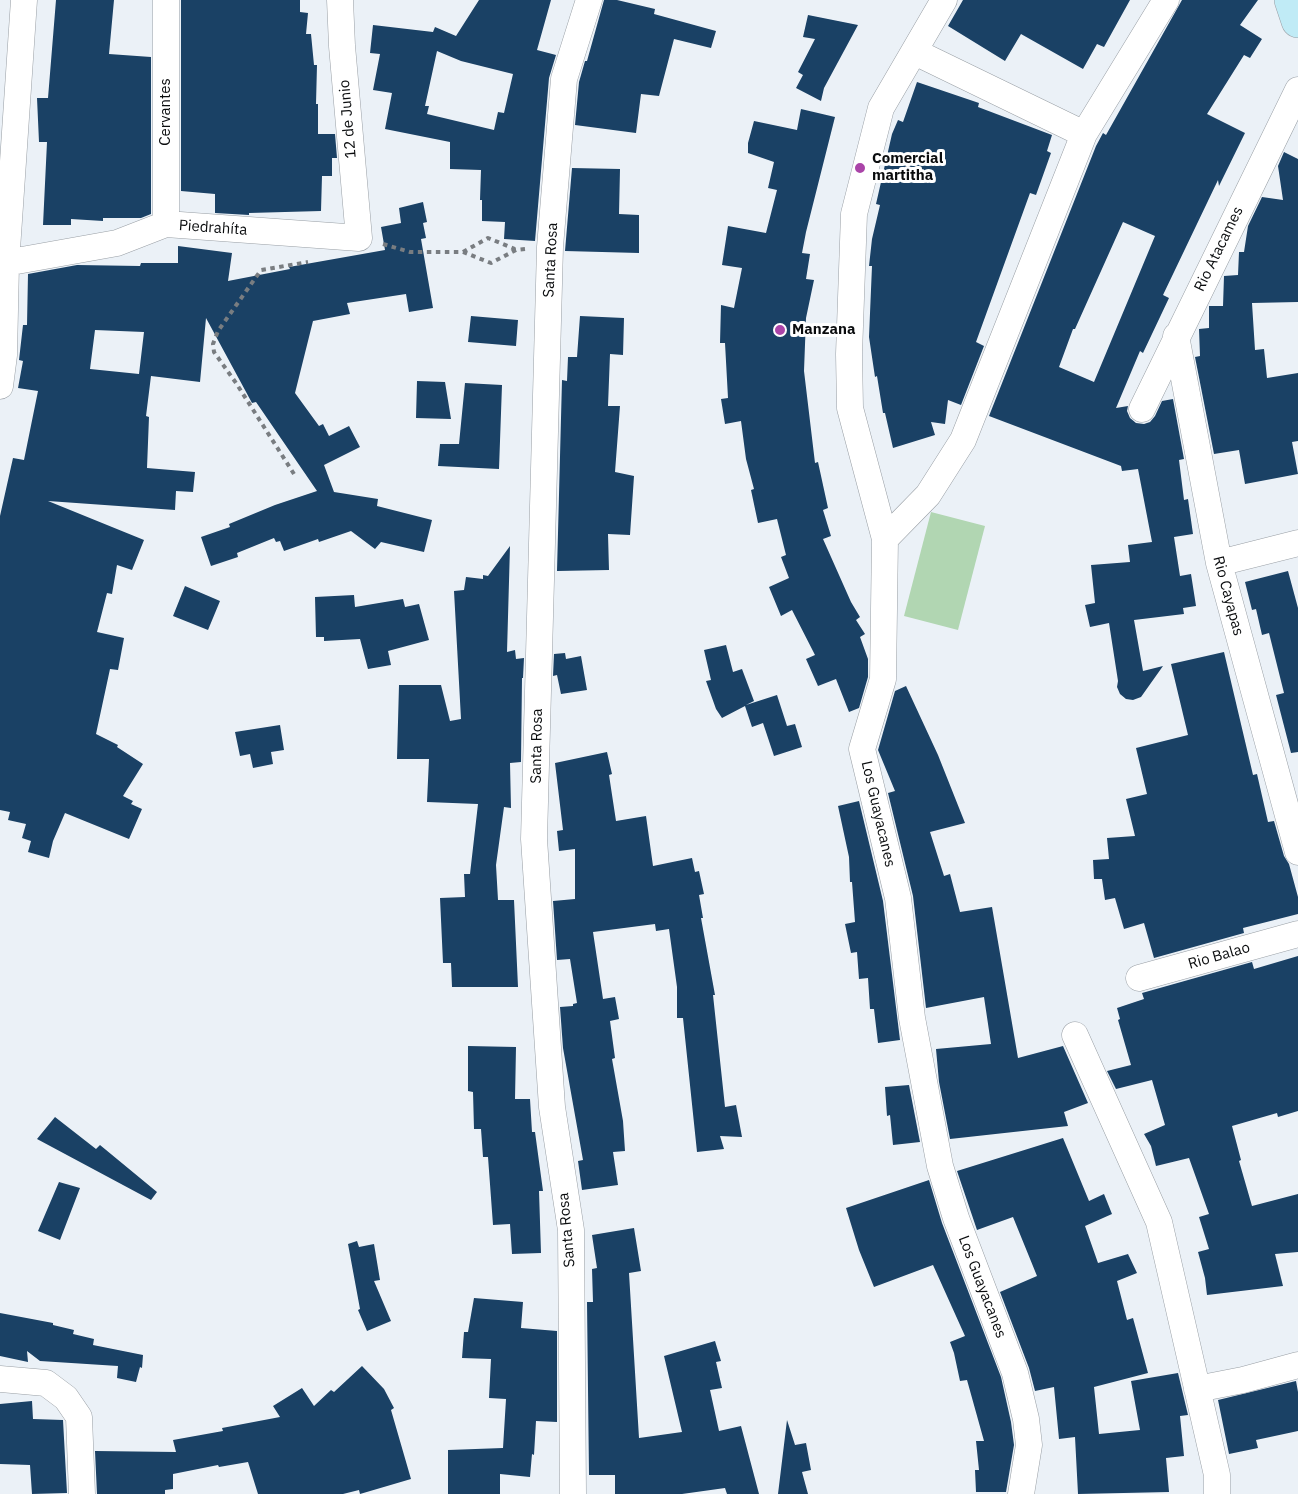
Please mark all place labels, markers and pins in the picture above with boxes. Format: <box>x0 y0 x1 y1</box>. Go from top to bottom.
place label: Comercial martitha <box>872 150 943 185</box>
marker: Comercial martitha <box>853 161 867 175</box>
place label: Manzana <box>792 321 856 339</box>
marker: Manzana <box>773 323 787 337</box>

